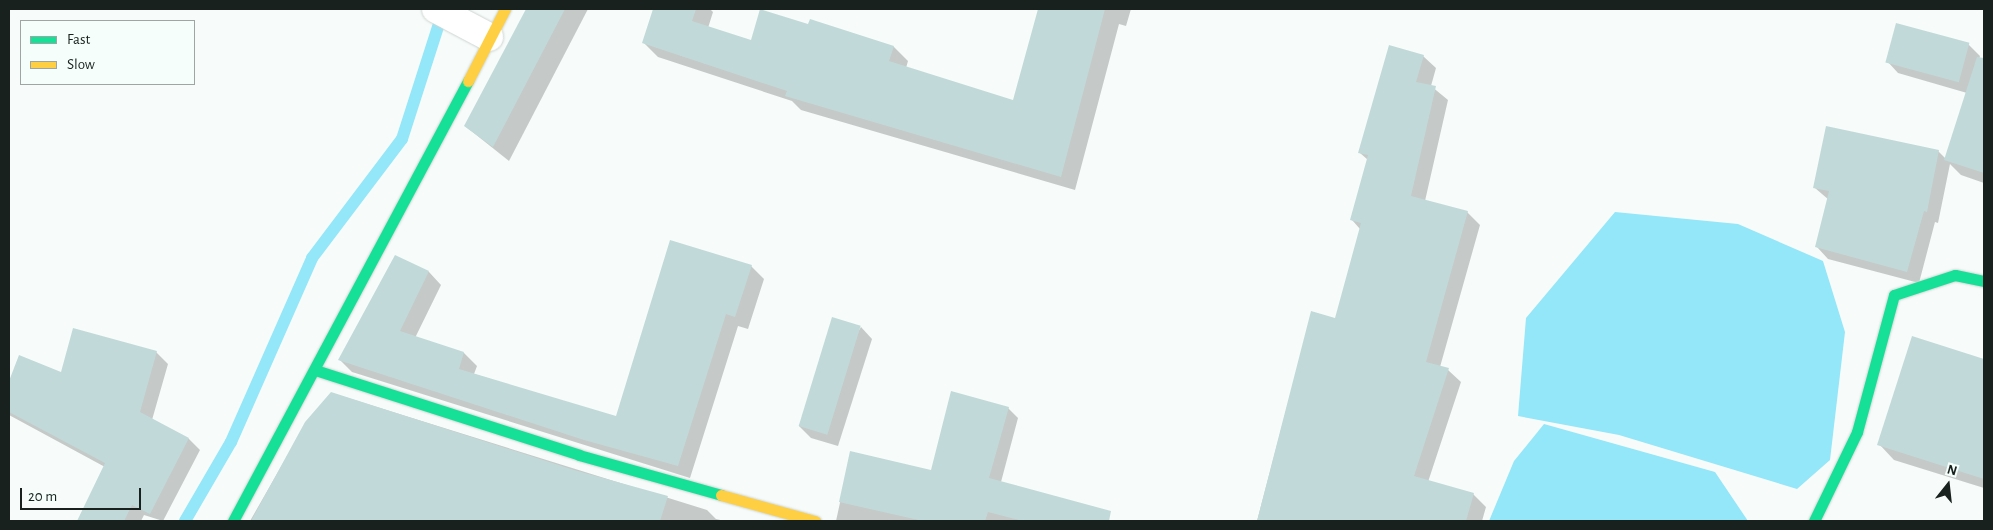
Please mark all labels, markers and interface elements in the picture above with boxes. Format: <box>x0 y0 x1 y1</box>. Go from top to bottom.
legend <box>20 20 195 85</box>
text: Fast <box>67 32 90 47</box>
text: Slow <box>67 57 95 72</box>
north arrow <box>1923 460 1973 510</box>
text: N <box>1946 463 1959 479</box>
scale bar <box>22 478 144 510</box>
text: 20 m <box>28 489 57 504</box>

